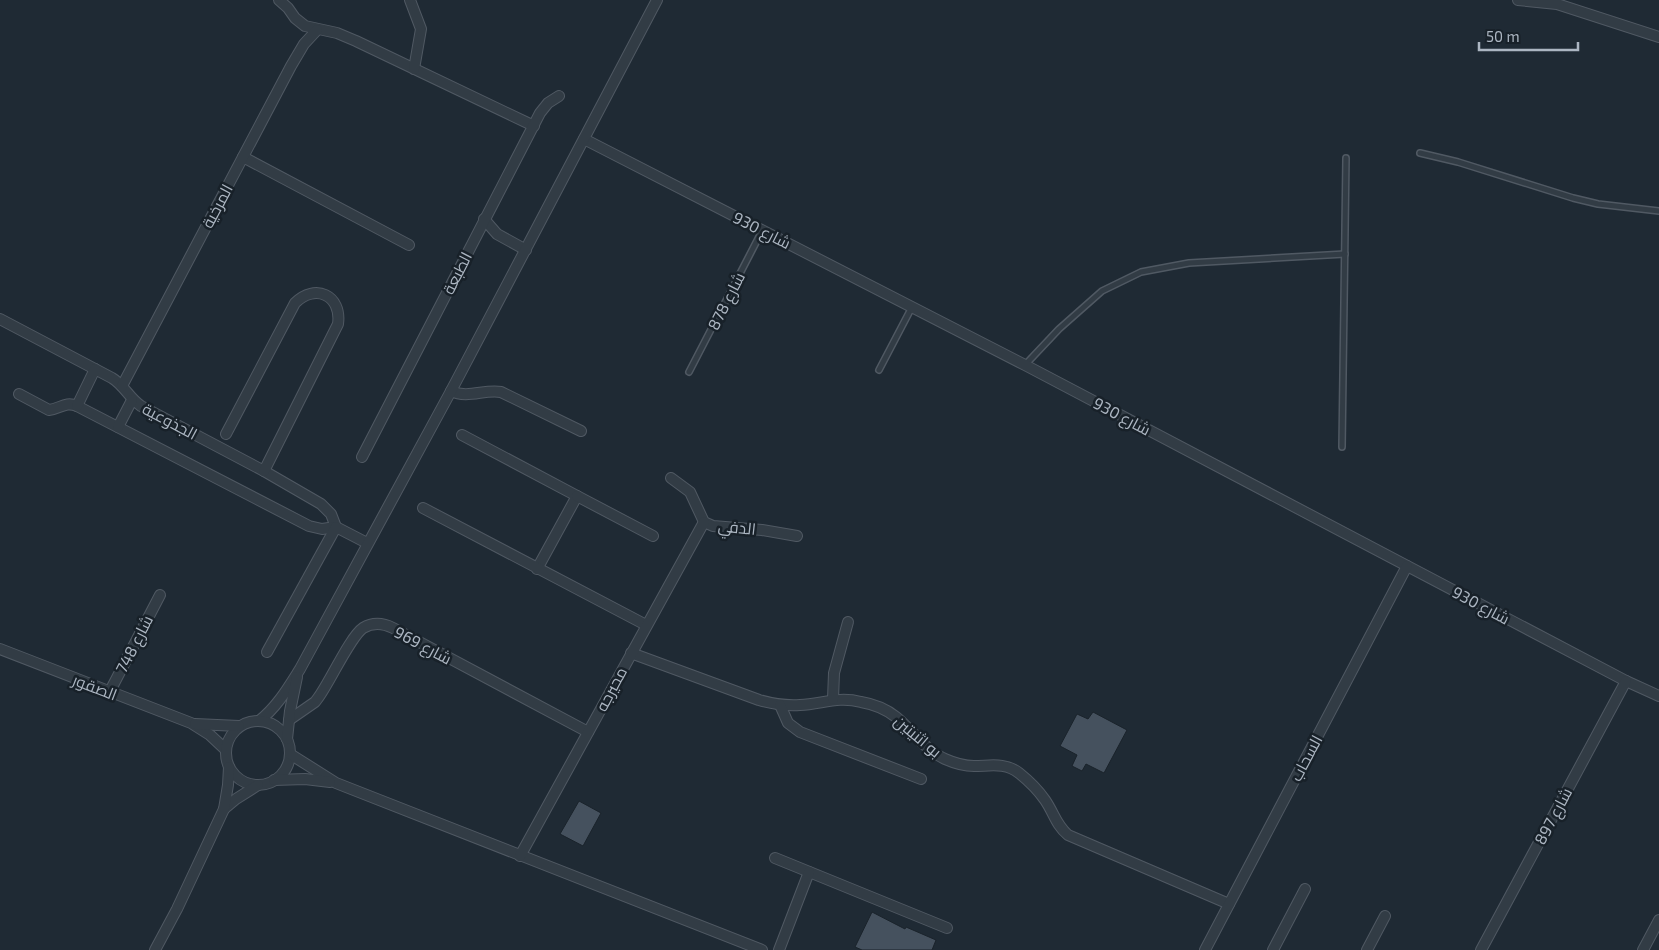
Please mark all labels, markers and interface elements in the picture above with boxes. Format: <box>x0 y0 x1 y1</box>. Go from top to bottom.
scale bar <box>1479 20 1578 52</box>
text: 50 m <box>1486 27 1520 45</box>
street label: المرخية <box>197 180 237 232</box>
street label: شارع 930 <box>729 207 794 255</box>
street label: الطبعة <box>438 248 476 298</box>
street label: شارع 878 <box>703 269 751 334</box>
street label: شارع 930 <box>1089 393 1154 441</box>
street label: الجذوعية <box>139 398 201 444</box>
street label: الدفي <box>717 515 757 543</box>
street label: شارع 930 <box>1448 582 1513 630</box>
street label: شارع 748 <box>111 612 159 677</box>
street label: شارع 969 <box>390 622 455 670</box>
street label: محيرجه <box>591 663 631 715</box>
street label: الصقور <box>69 669 120 705</box>
street label: بو اثنيتين <box>890 710 946 762</box>
street label: السحاب <box>1286 731 1326 785</box>
street label: شارع 897 <box>1530 784 1578 849</box>

